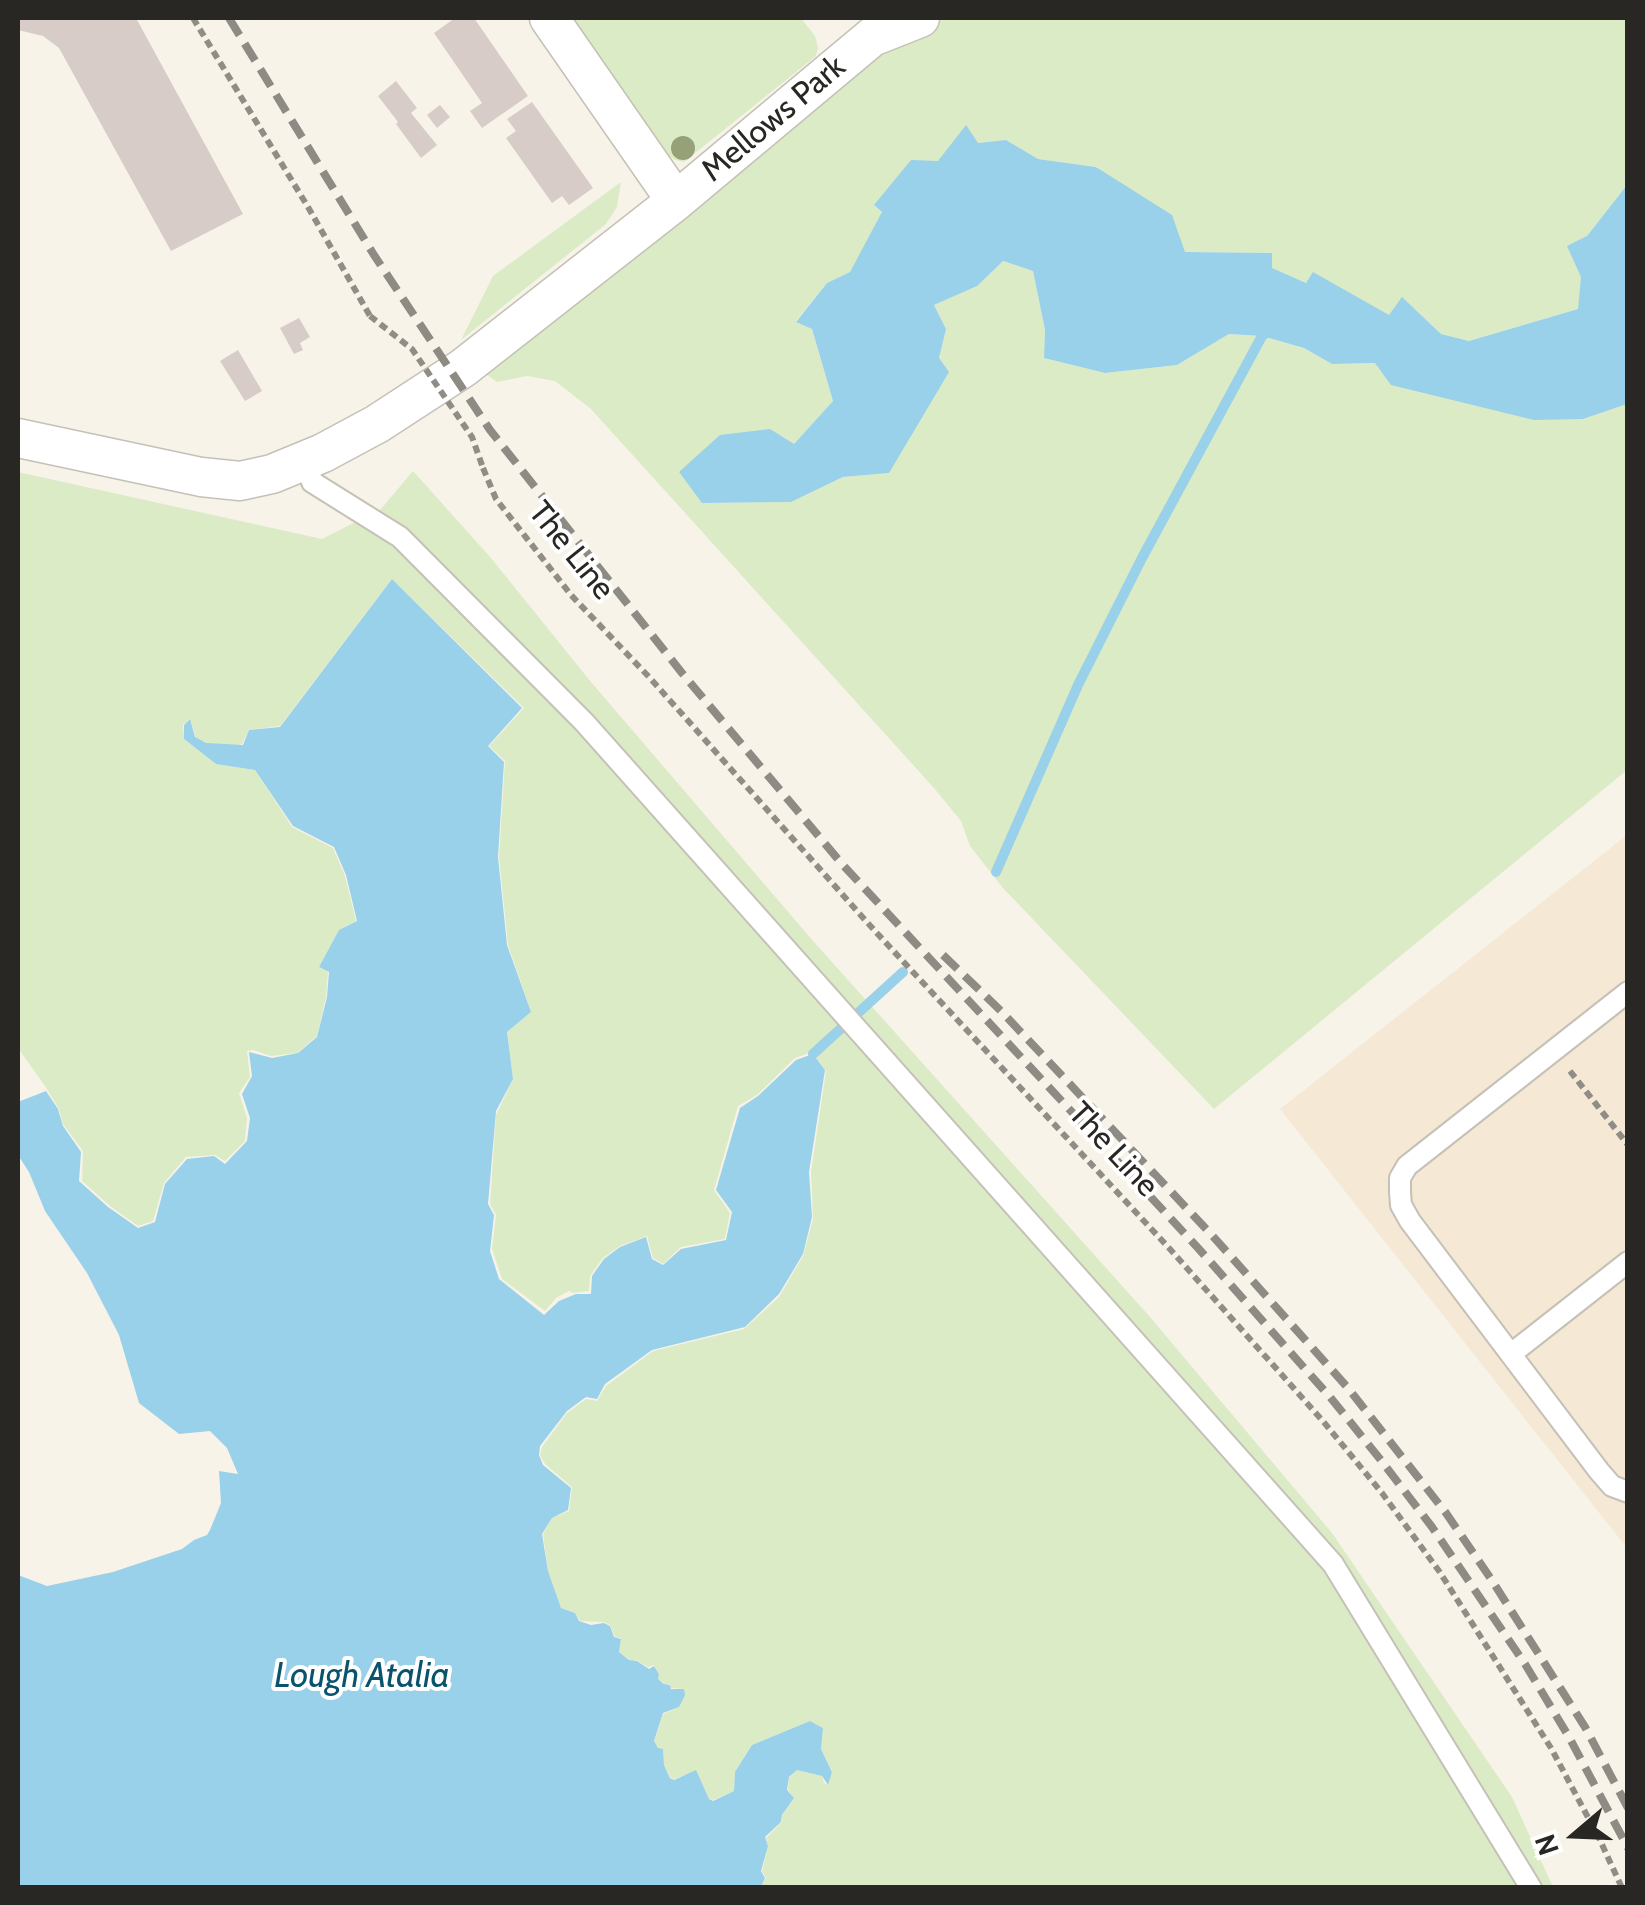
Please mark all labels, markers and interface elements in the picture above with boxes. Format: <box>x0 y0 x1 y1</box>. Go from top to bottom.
street label: Mellows Park <box>694 48 854 190</box>
street label: The Line <box>520 494 622 608</box>
street label: The Line <box>1060 1095 1166 1205</box>
water label: Lough Atalia <box>274 1656 450 1698</box>
north arrow <box>1525 1785 1625 1885</box>
text: N <box>1527 1830 1566 1860</box>

